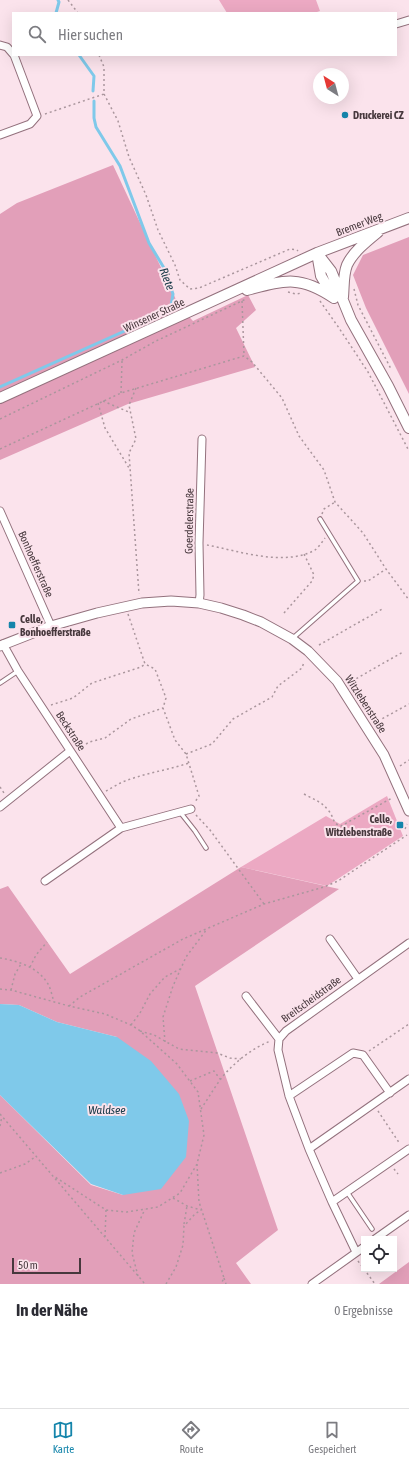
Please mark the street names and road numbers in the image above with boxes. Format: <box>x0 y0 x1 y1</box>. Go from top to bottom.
street label: Bremer Weg <box>334 210 384 238</box>
street label: Winsener Straße <box>122 296 186 334</box>
street label: Goerdelerstraße <box>182 488 196 554</box>
street label: Bonhoefferstraße <box>16 529 56 599</box>
street label: Witzlebenstraße <box>343 673 389 735</box>
street label: Beckstraße <box>54 709 88 753</box>
street label: Breitscheidstraße <box>279 973 343 1025</box>

